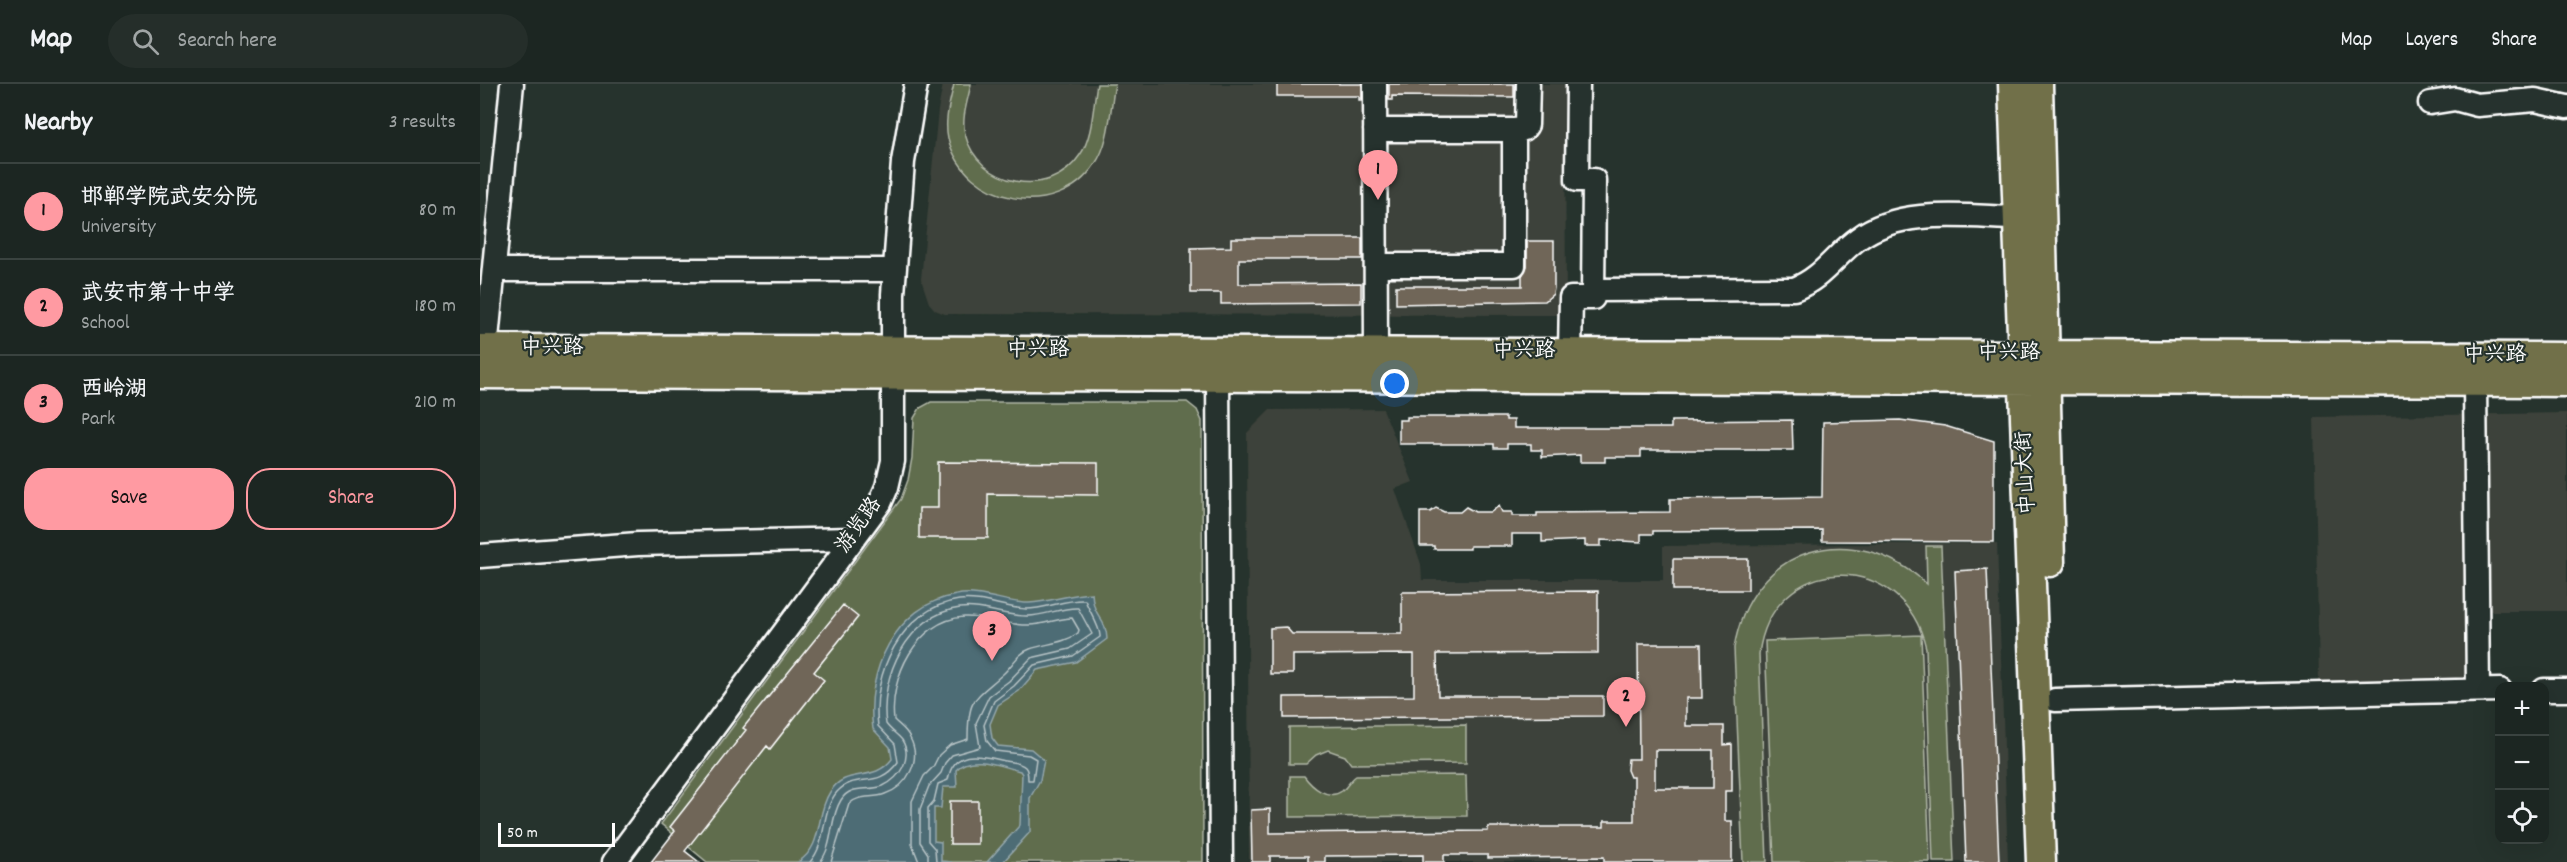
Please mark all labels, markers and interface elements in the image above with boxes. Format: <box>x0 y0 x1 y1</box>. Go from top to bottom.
search box <box>108 14 528 68</box>
text: Map <box>30 21 72 61</box>
icon: search <box>129 25 162 58</box>
text: Search here <box>177 26 277 57</box>
text: Map <box>2341 26 2372 56</box>
text: Layers <box>2405 26 2458 56</box>
text: Share <box>2491 26 2537 56</box>
text: Nearby <box>24 105 92 142</box>
text: 3 results <box>389 109 456 137</box>
pin: 1 <box>1358 150 1398 200</box>
text: 邯郸学院武安分院 <box>81 183 257 214</box>
text: 1 <box>41 197 46 225</box>
text: 80 m <box>419 197 456 225</box>
text: University <box>81 214 156 242</box>
text: 武安市第十中学 <box>81 279 235 310</box>
text: 2 <box>39 293 48 321</box>
text: 180 m <box>414 293 456 321</box>
text: School <box>81 310 130 338</box>
street label: 中兴路 <box>521 334 584 364</box>
street label: 中兴路 <box>1007 336 1070 366</box>
street label: 中兴路 <box>1493 337 1556 367</box>
street label: 中兴路 <box>1978 339 2041 369</box>
street label: 中兴路 <box>2464 341 2527 371</box>
your location <box>1380 369 1409 398</box>
text: 西岭湖 <box>81 375 147 406</box>
text: 3 <box>39 389 48 417</box>
text: 210 m <box>414 389 456 417</box>
text: Park <box>81 406 115 434</box>
street label: 中山大街 <box>2010 430 2044 516</box>
button: Save <box>24 468 234 530</box>
button: Share <box>246 468 456 530</box>
street label: 游览路 <box>830 492 890 560</box>
pin: 3 <box>972 612 1012 661</box>
pin: 2 <box>1606 678 1646 727</box>
map controls <box>2495 682 2549 844</box>
button: + <box>2495 682 2549 736</box>
button: − <box>2495 736 2549 790</box>
button: locate <box>2495 790 2549 844</box>
scale bar <box>498 820 615 848</box>
text: 50 m <box>507 822 538 845</box>

